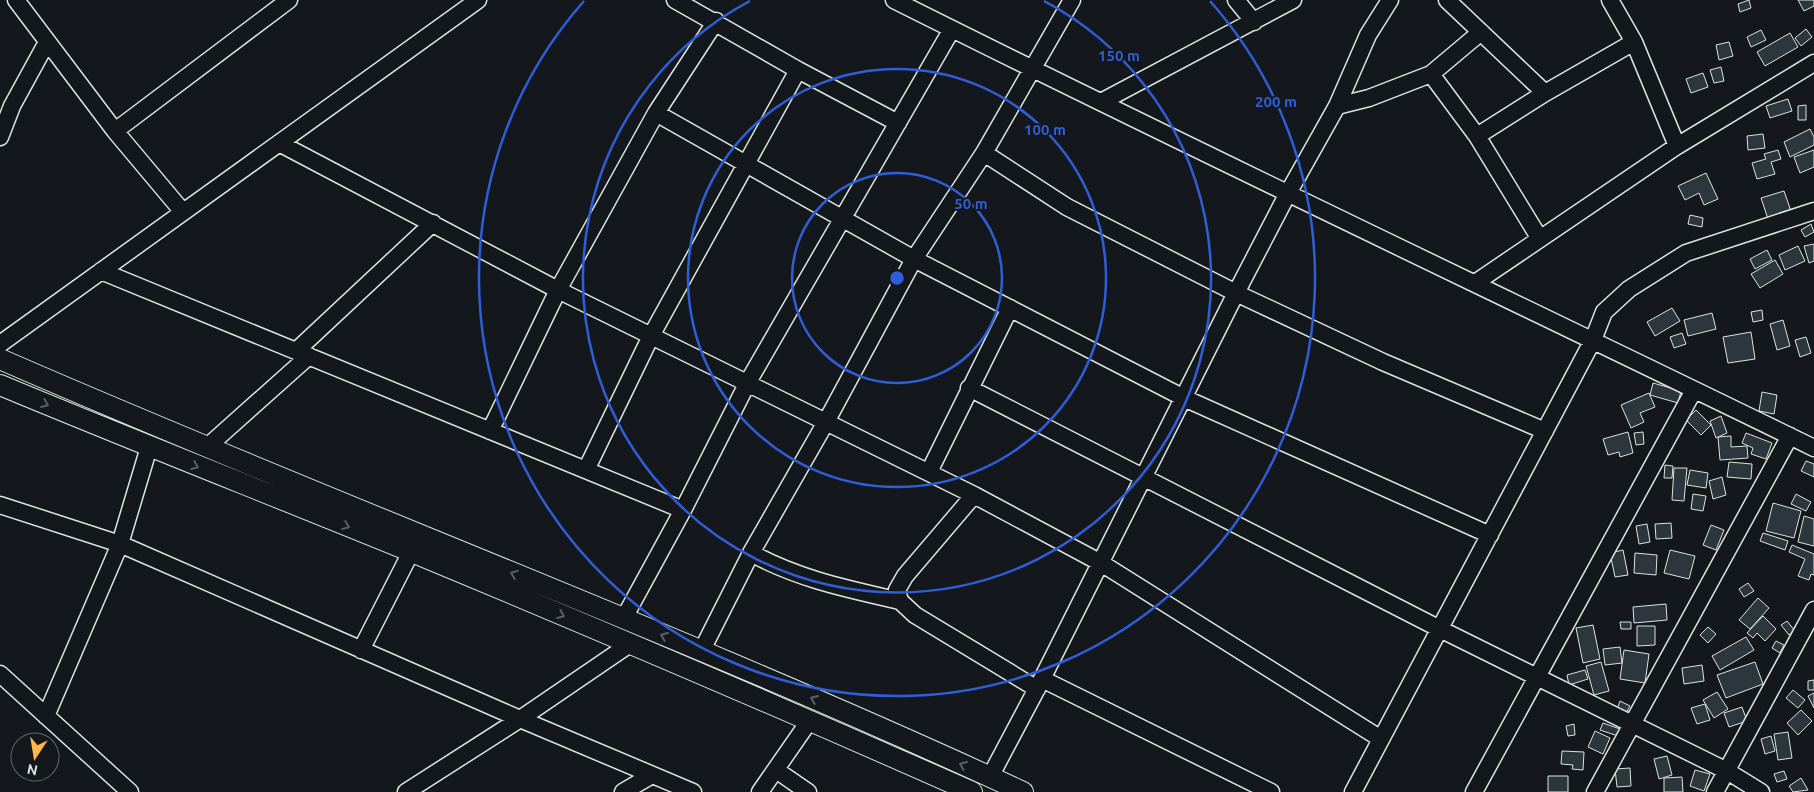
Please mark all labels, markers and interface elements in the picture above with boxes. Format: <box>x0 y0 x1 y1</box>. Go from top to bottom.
text: 150 m <box>1098 47 1140 64</box>
text: 200 m <box>1255 93 1297 110</box>
text: 100 m <box>1024 121 1066 138</box>
text: 50 m <box>954 195 988 212</box>
centre of rings <box>888 269 906 287</box>
one-way arrow <box>40 398 49 409</box>
one-way arrow <box>190 460 199 471</box>
one-way arrow <box>341 520 350 530</box>
one-way arrow <box>510 570 519 580</box>
one-way arrow <box>556 609 565 620</box>
one-way arrow <box>660 631 669 642</box>
one-way arrow <box>810 695 819 705</box>
north arrow <box>10 732 60 782</box>
one-way arrow <box>959 760 968 771</box>
text: N <box>26 761 39 779</box>

